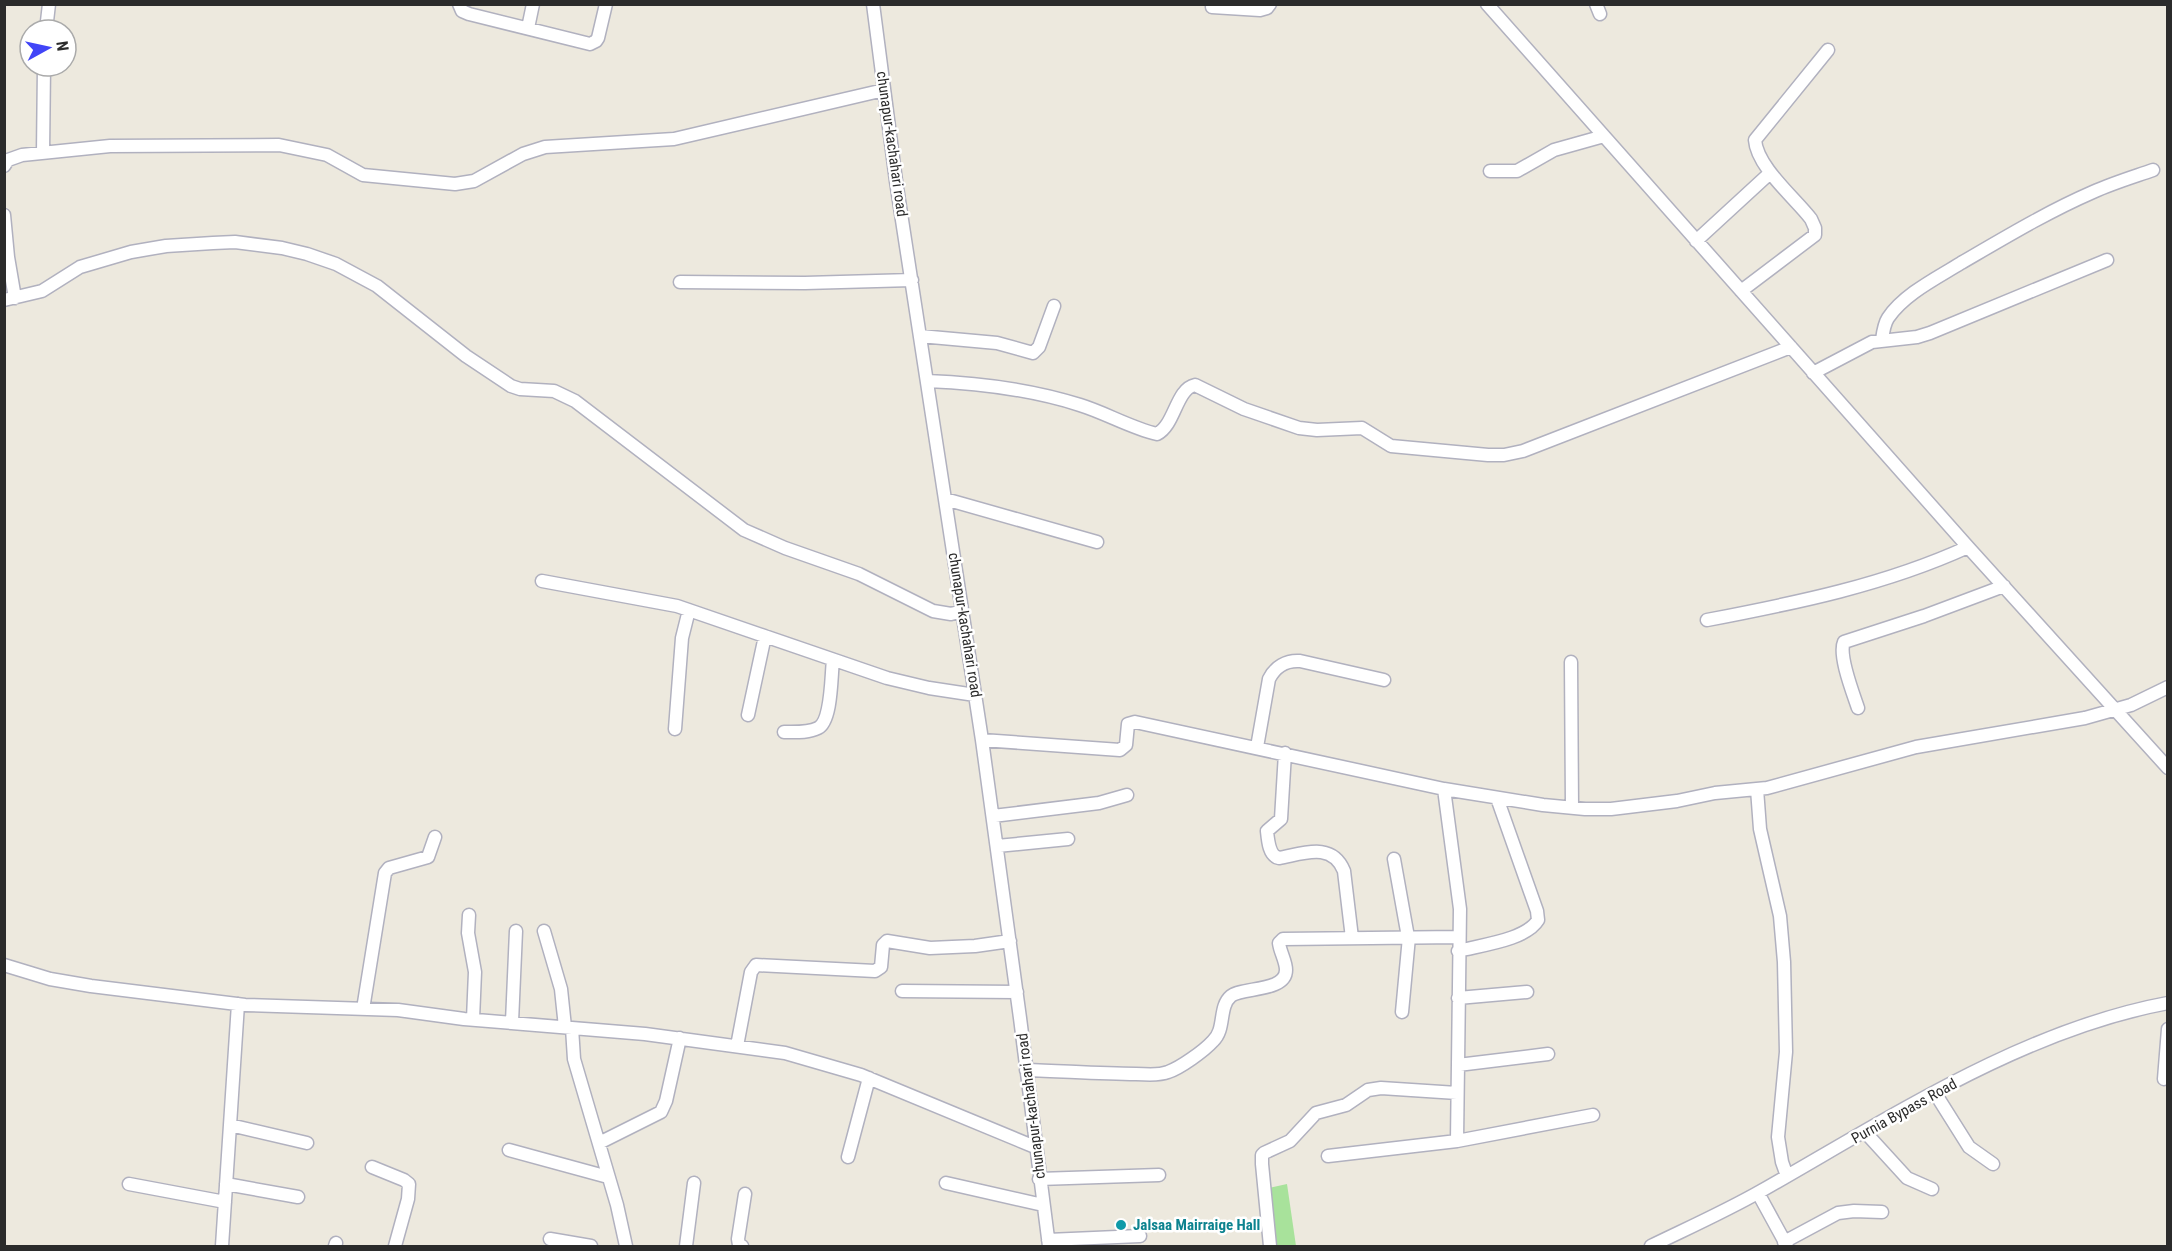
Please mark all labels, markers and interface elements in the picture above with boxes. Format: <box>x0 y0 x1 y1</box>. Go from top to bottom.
north arrow <box>18 18 78 78</box>
text: N <box>52 40 72 52</box>
street label: chunapur-kachahari road <box>873 70 911 218</box>
street label: chunapur-kachahari road <box>945 551 985 699</box>
street label: chunapur-kachahari road <box>1013 1032 1049 1180</box>
street label: Purnia Bypass Road <box>1848 1075 1960 1147</box>
place label: Jalsaa Mairraige Hall <box>1133 1216 1260 1234</box>
marker: Jalsaa Mairraige Hall <box>1114 1218 1128 1232</box>

